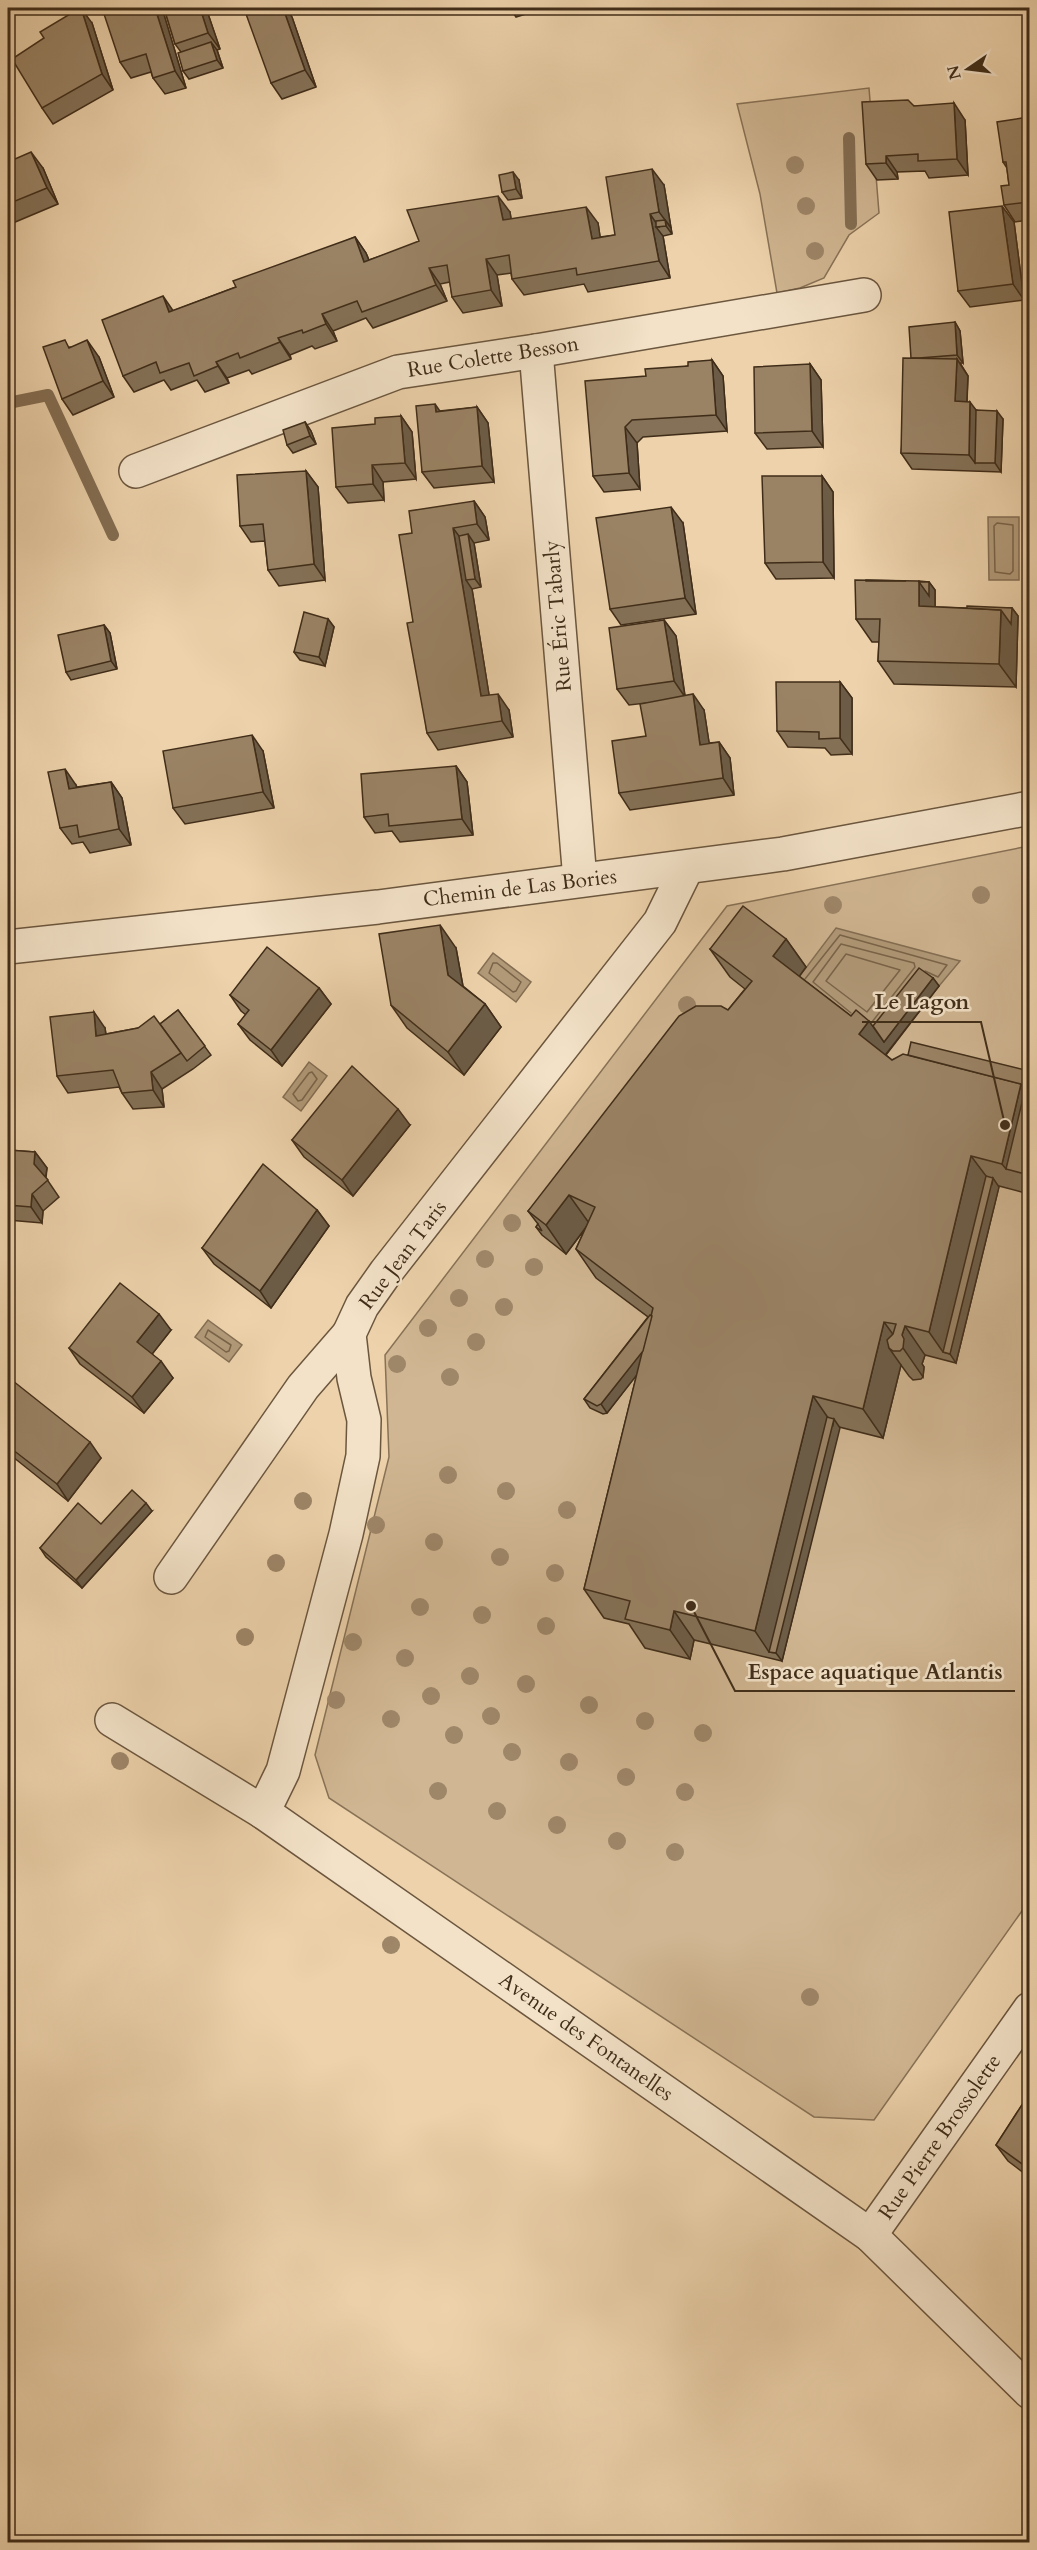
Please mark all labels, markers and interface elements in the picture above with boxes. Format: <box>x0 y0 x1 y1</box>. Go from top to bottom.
north arrow <box>938 39 998 99</box>
text: N <box>942 63 967 82</box>
street label: Rue Colette Besson <box>405 329 581 385</box>
street label: Rue Éric Tabarly <box>537 539 579 693</box>
street label: Chemin de Las Bories <box>422 862 618 914</box>
callout: Le Lagon <box>862 982 981 1022</box>
text: Le Lagon <box>875 987 969 1017</box>
street label: Rue Jean Taris <box>352 1195 454 1315</box>
callout: Espace aquatique Atlantis <box>735 1651 1015 1691</box>
text: Espace aquatique Atlantis <box>747 1657 1003 1687</box>
street label: Avenue des Fontanelles <box>493 1966 679 2108</box>
street label: Rue Pierre Brossolette <box>872 2048 1008 2226</box>

